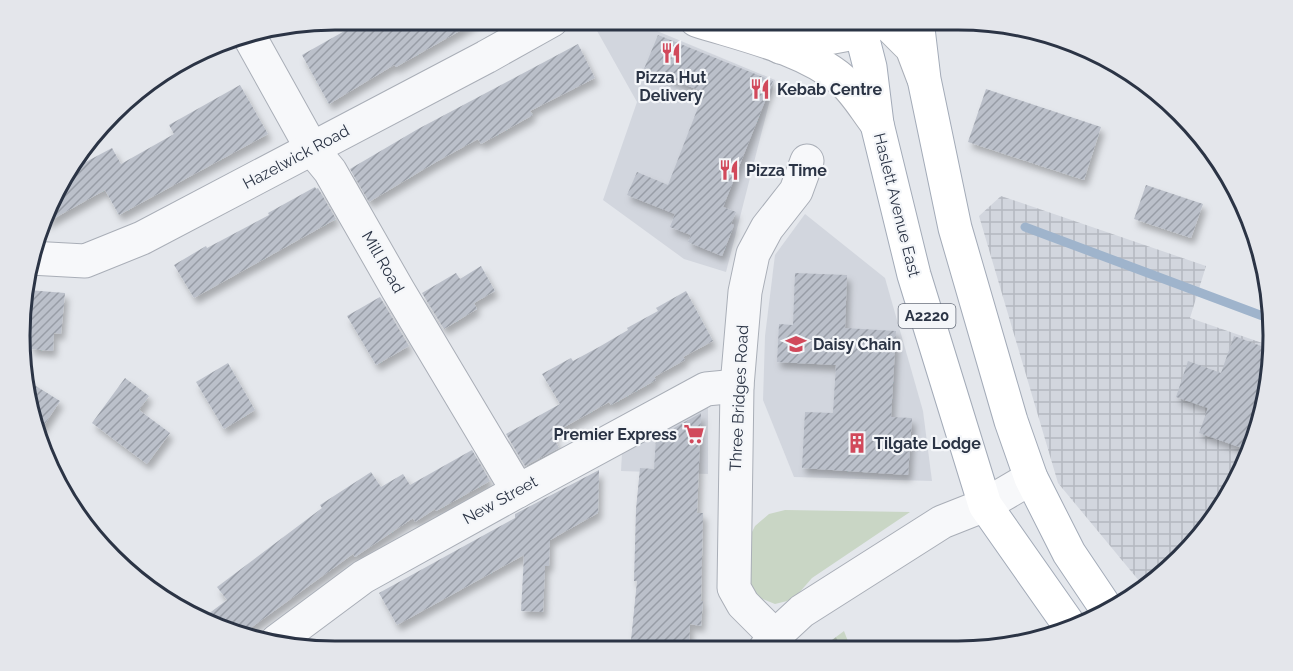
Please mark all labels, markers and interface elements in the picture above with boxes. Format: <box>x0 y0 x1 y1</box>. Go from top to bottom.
restaurant icon: Pizza Hut Delivery <box>659 41 683 65</box>
place label: Pizza Hut Delivery <box>636 68 706 105</box>
restaurant icon: Kebab Centre <box>748 77 772 101</box>
place label: Kebab Centre <box>777 80 882 99</box>
street label: Hazelwick Road <box>240 121 353 193</box>
street label: Haslett Avenue East <box>870 131 924 280</box>
restaurant icon: Pizza Time <box>717 158 741 182</box>
place label: Pizza Time <box>746 161 827 180</box>
street label: Mill Road <box>358 228 408 296</box>
road number: A2220 <box>898 304 956 328</box>
street label: Three Bridges Road <box>726 324 752 472</box>
school or university icon: Daisy Chain <box>784 332 808 356</box>
place label: Daisy Chain <box>813 335 901 354</box>
supermarket icon: Premier Express <box>682 422 706 446</box>
place label: Premier Express <box>553 425 677 444</box>
building icon: Tilgate Lodge <box>845 431 869 455</box>
place label: Tilgate Lodge <box>874 434 981 453</box>
street label: New Street <box>459 471 541 528</box>

